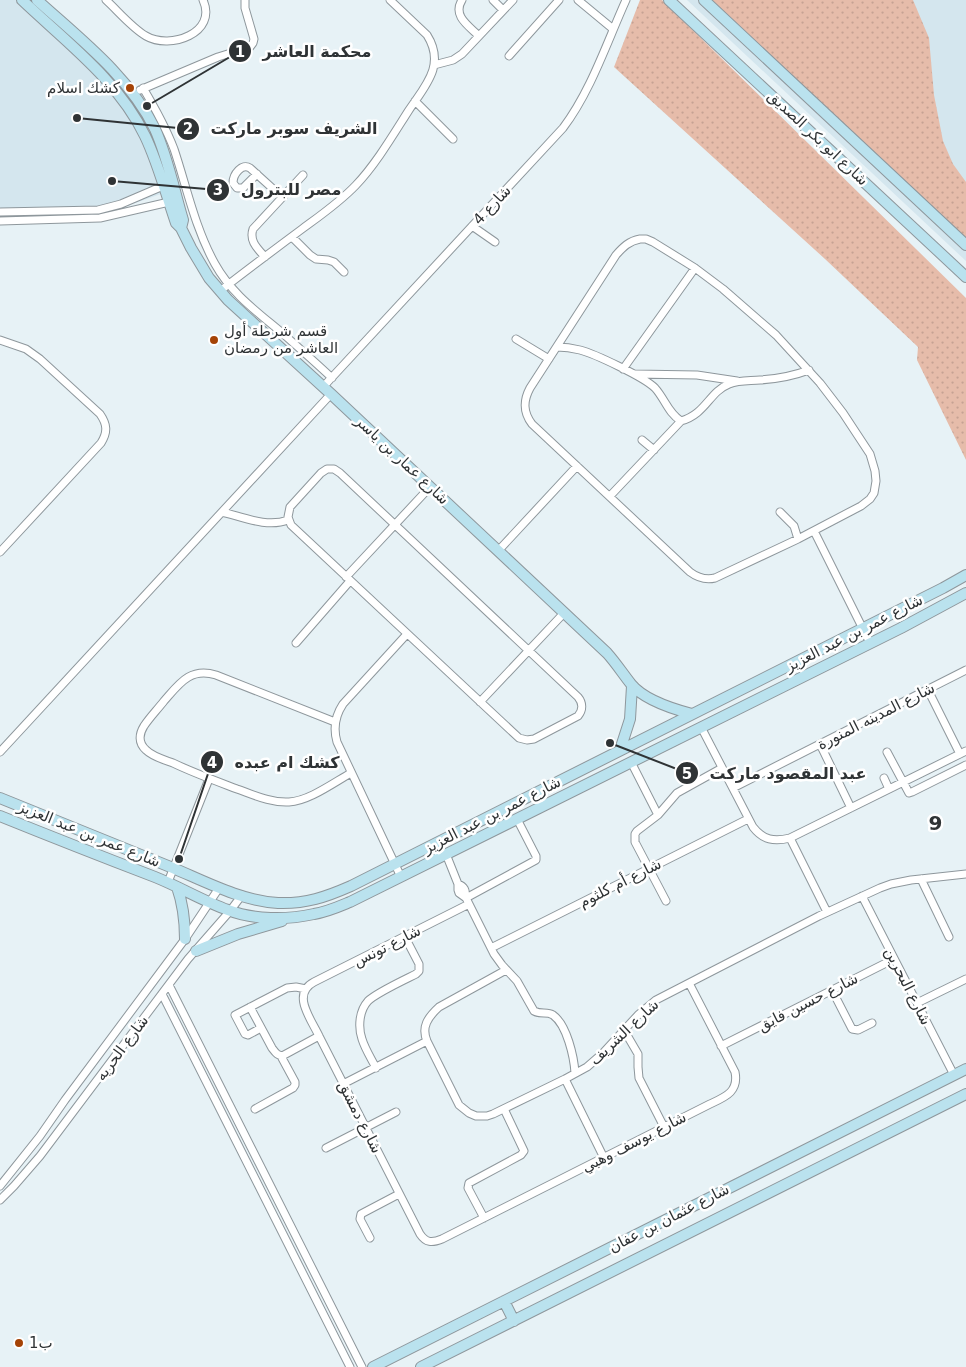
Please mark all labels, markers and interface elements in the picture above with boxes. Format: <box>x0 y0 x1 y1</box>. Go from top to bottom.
callout: محكمة العاشر <box>227 36 381 67</box>
text: محكمة العاشر <box>262 42 371 61</box>
text: 1 <box>235 43 245 61</box>
place label: كشك اسلام <box>47 79 121 97</box>
marker: كشك اسلام <box>124 82 136 94</box>
street label: شارع ابو بكر الصديق <box>764 87 872 189</box>
callout: الشريف سوبر ماركت <box>175 113 387 144</box>
text: الشريف سوبر ماركت <box>210 119 378 138</box>
text: 2 <box>183 120 193 138</box>
callout: مصر للبترول <box>205 174 351 205</box>
text: مصر للبترول <box>241 180 341 199</box>
text: 3 <box>213 181 223 199</box>
street label: شارع 4 <box>469 181 515 229</box>
place label: قسم شرطة أول العاشر من رمضان <box>224 321 338 357</box>
marker: قسم شرطة أول العاشر من رمضان <box>208 334 220 346</box>
street label: شارع عمار بن ياسر <box>350 411 453 508</box>
street label: شارع عمر بن عبد العزيز <box>781 590 926 676</box>
street label: شارع المدينه المنورة <box>814 679 938 753</box>
callout: كشك ام عبده <box>199 747 349 778</box>
text: كشك ام عبده <box>235 753 340 772</box>
text: 4 <box>207 754 217 772</box>
callout: عبد المقصود ماركت <box>675 758 877 789</box>
text: عبد المقصود ماركت <box>710 764 866 783</box>
text: 5 <box>682 765 692 783</box>
street label: شارع عمر بن عبد العزيز <box>419 772 564 858</box>
street label: شارع عمر بن عبد العزيز <box>14 797 163 871</box>
district label: 9 <box>929 811 943 835</box>
street label: شارع أم كلثوم <box>575 854 664 911</box>
street label: شارع تونس <box>350 921 424 971</box>
street label: شارع البحرين <box>881 944 935 1028</box>
street label: شارع حسين فايق <box>755 969 861 1035</box>
street label: شارع الشريف <box>586 995 662 1069</box>
street label: شارع الحريه <box>92 1012 152 1084</box>
street label: شارع دمشق <box>334 1078 386 1156</box>
street label: شارع يوسف وهبي <box>579 1108 690 1177</box>
street label: شارع عثمان بن عفان <box>606 1180 732 1256</box>
place label: ب1 <box>29 1334 53 1352</box>
marker: ب1 <box>13 1337 25 1349</box>

